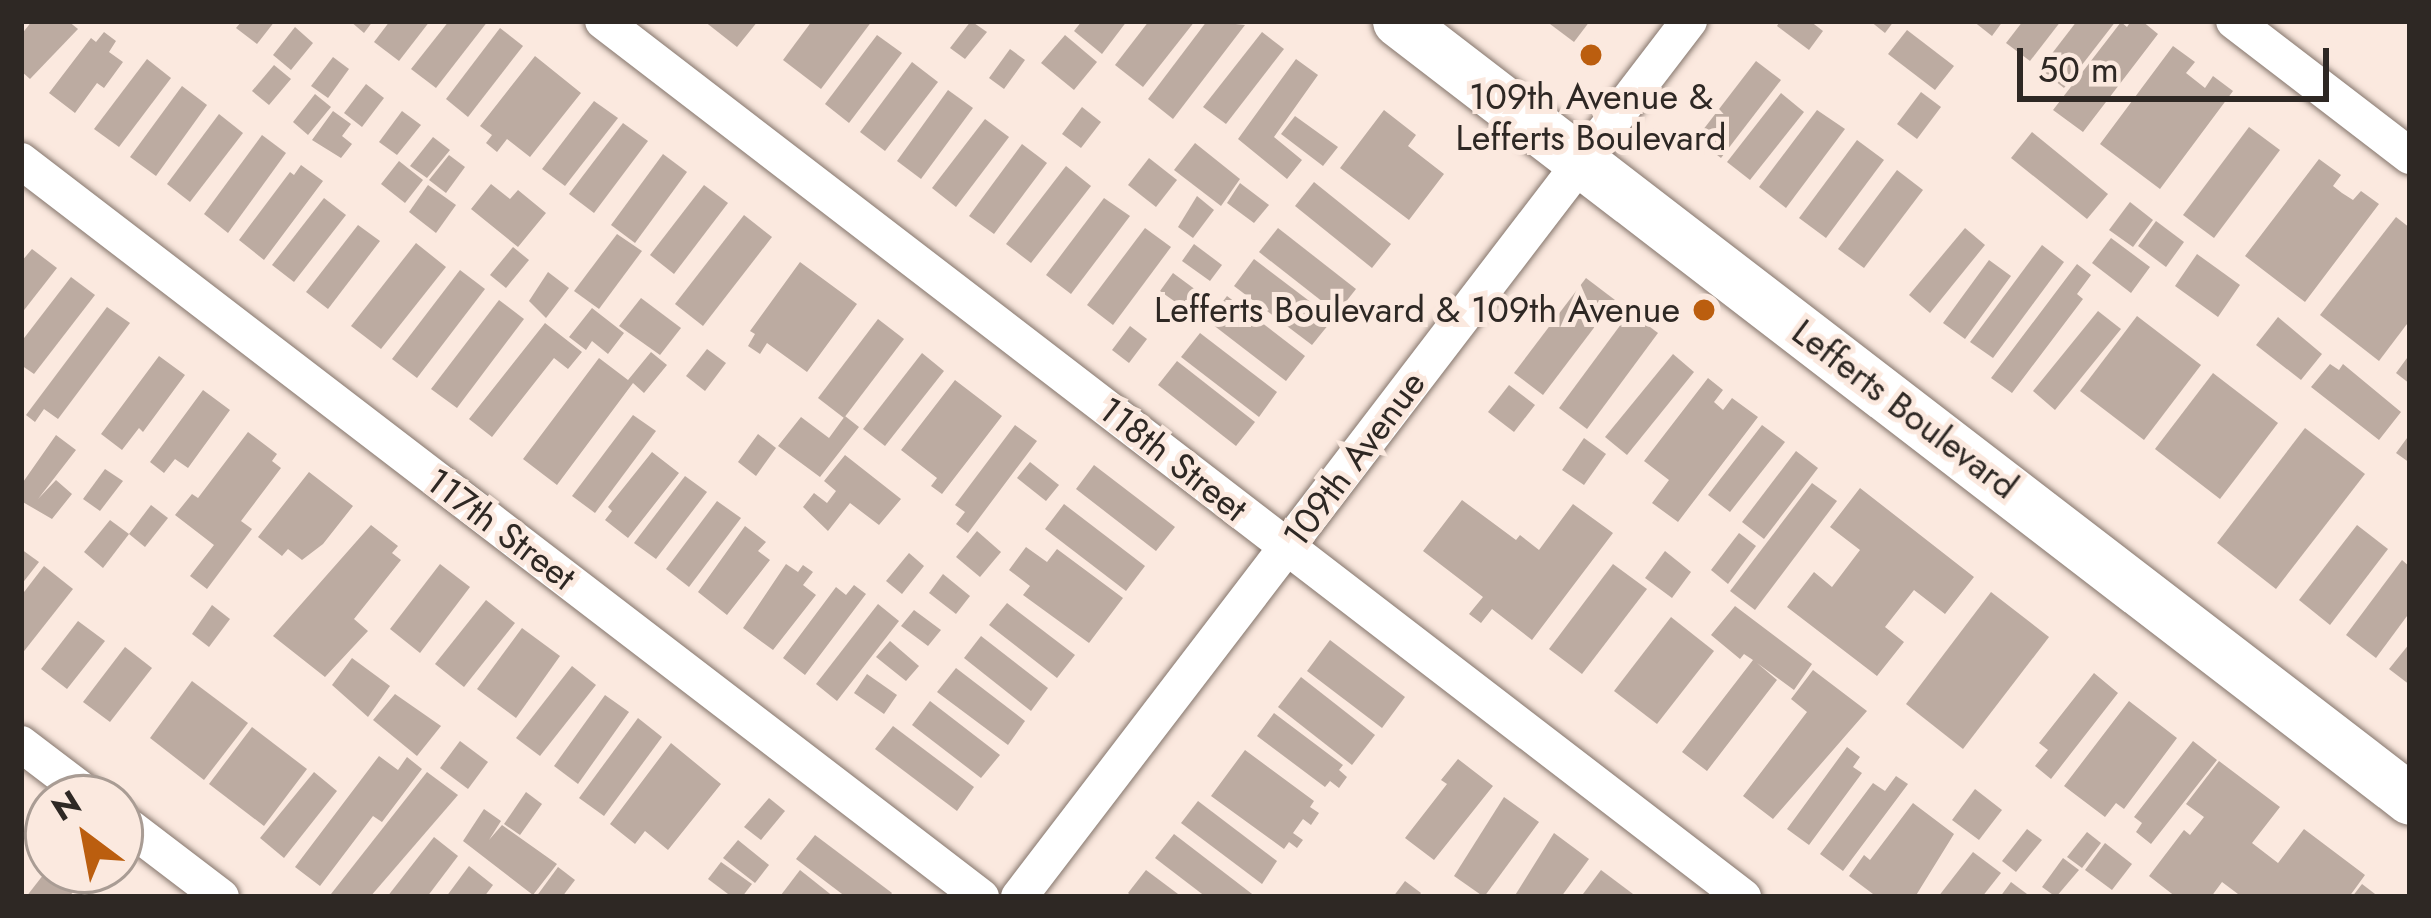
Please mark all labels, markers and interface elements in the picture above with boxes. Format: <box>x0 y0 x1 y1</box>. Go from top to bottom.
scale bar <box>2023 24 2335 98</box>
marker: 109th Avenue & Lefferts Boulevard <box>1578 42 1604 68</box>
text: 50 m <box>2038 43 2119 95</box>
place label: 109th Avenue & Lefferts Boulevard <box>1455 74 1727 159</box>
place label: Lefferts Boulevard & 109th Avenue <box>1154 288 1680 332</box>
marker: Lefferts Boulevard & 109th Avenue <box>1691 297 1717 323</box>
street label: Lefferts Boulevard <box>1784 310 2026 508</box>
street label: 109th Avenue <box>1274 363 1434 555</box>
street label: 118th Street <box>1090 388 1256 530</box>
street label: 117th Street <box>418 459 584 599</box>
north arrow <box>24 774 144 894</box>
text: N <box>43 779 90 832</box>

